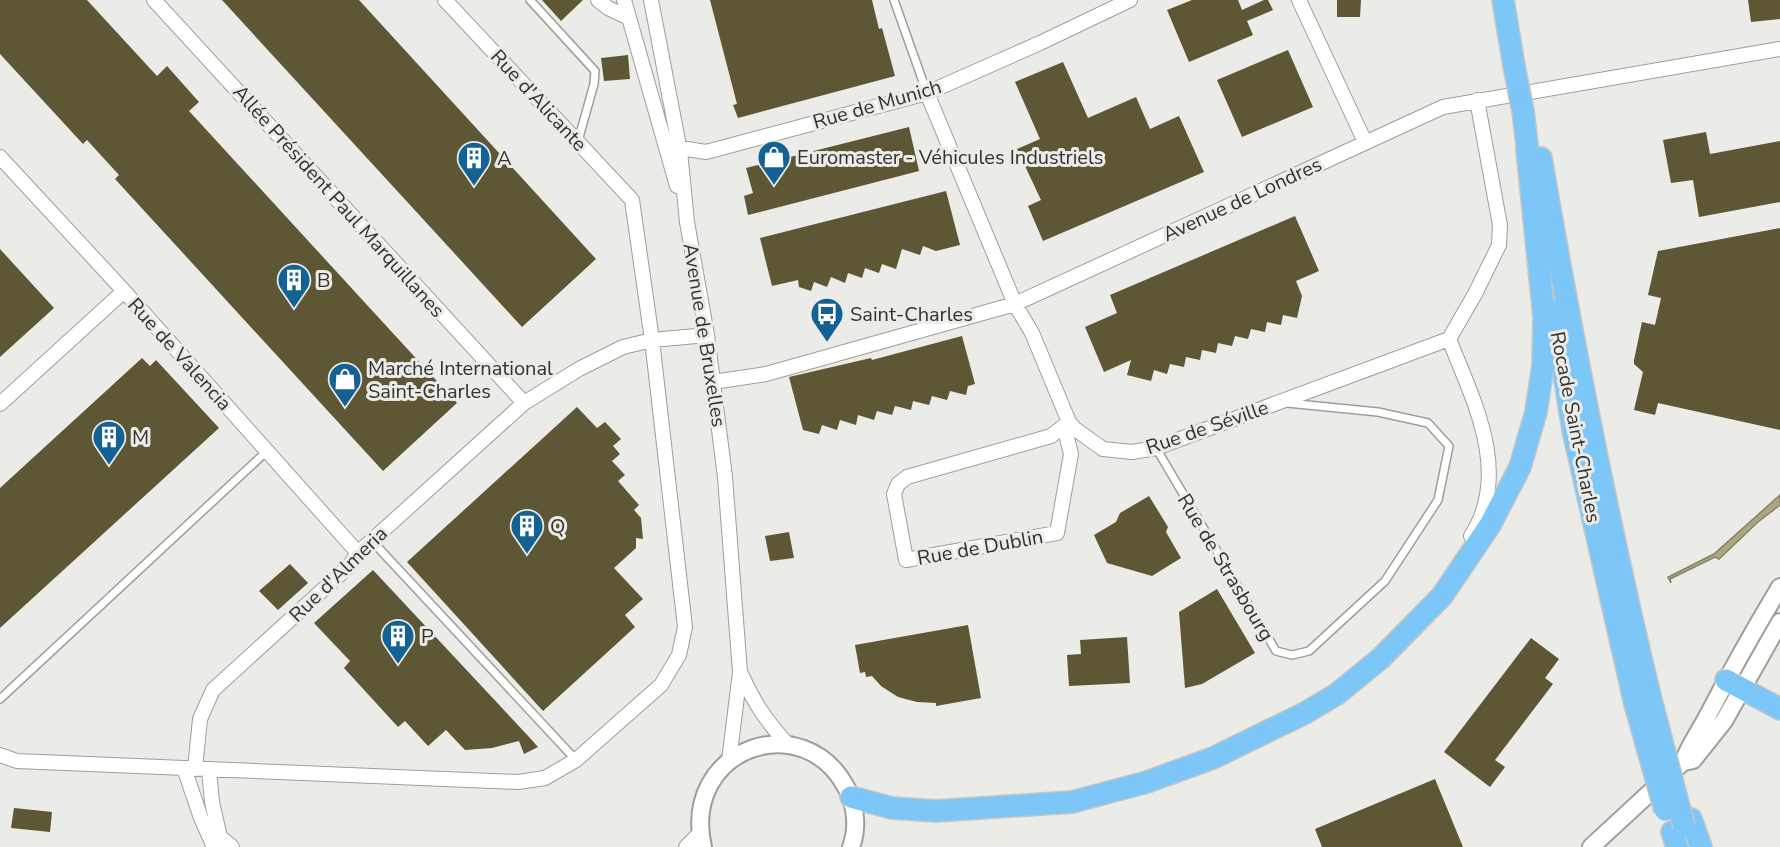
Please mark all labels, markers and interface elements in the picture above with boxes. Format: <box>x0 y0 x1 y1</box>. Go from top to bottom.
street label: Rue d'Alicante <box>484 43 593 157</box>
street label: Rue de Munich <box>810 73 945 136</box>
street label: Allée Président Paul Marquillanes <box>227 79 450 323</box>
shop icon: Euromaster - Véhicules Industriels <box>756 139 792 186</box>
building icon: A <box>456 140 492 187</box>
place label: Euromaster - Véhicules Industriels <box>797 144 1103 171</box>
place label: A <box>497 145 512 172</box>
street label: Avenue de Londres <box>1158 151 1326 248</box>
street label: Avenue de Bruxelles <box>677 241 732 429</box>
building icon: B <box>276 262 312 309</box>
place label: B <box>317 267 331 294</box>
street label: Rue de Valencia <box>122 292 238 417</box>
bus stop icon: Saint-Charles <box>809 296 845 343</box>
place label: Saint-Charles <box>850 301 973 328</box>
street label: Rocade Saint-Charles <box>1544 329 1607 525</box>
place label: Marché International Saint-Charles <box>368 355 553 405</box>
shop icon: Marché International Saint-Charles <box>327 361 363 408</box>
street label: Rue de Séville <box>1142 394 1272 461</box>
building icon: M <box>91 419 127 466</box>
place label: M <box>132 424 149 451</box>
street label: Rue de Strasbourg <box>1171 489 1280 646</box>
building icon: Q <box>509 508 545 555</box>
place label: Q <box>550 513 565 540</box>
street label: Rue d'Almeria <box>283 520 393 628</box>
street label: Rue de Dublin <box>915 523 1045 572</box>
building icon: P <box>380 618 416 665</box>
place label: P <box>421 623 434 650</box>

